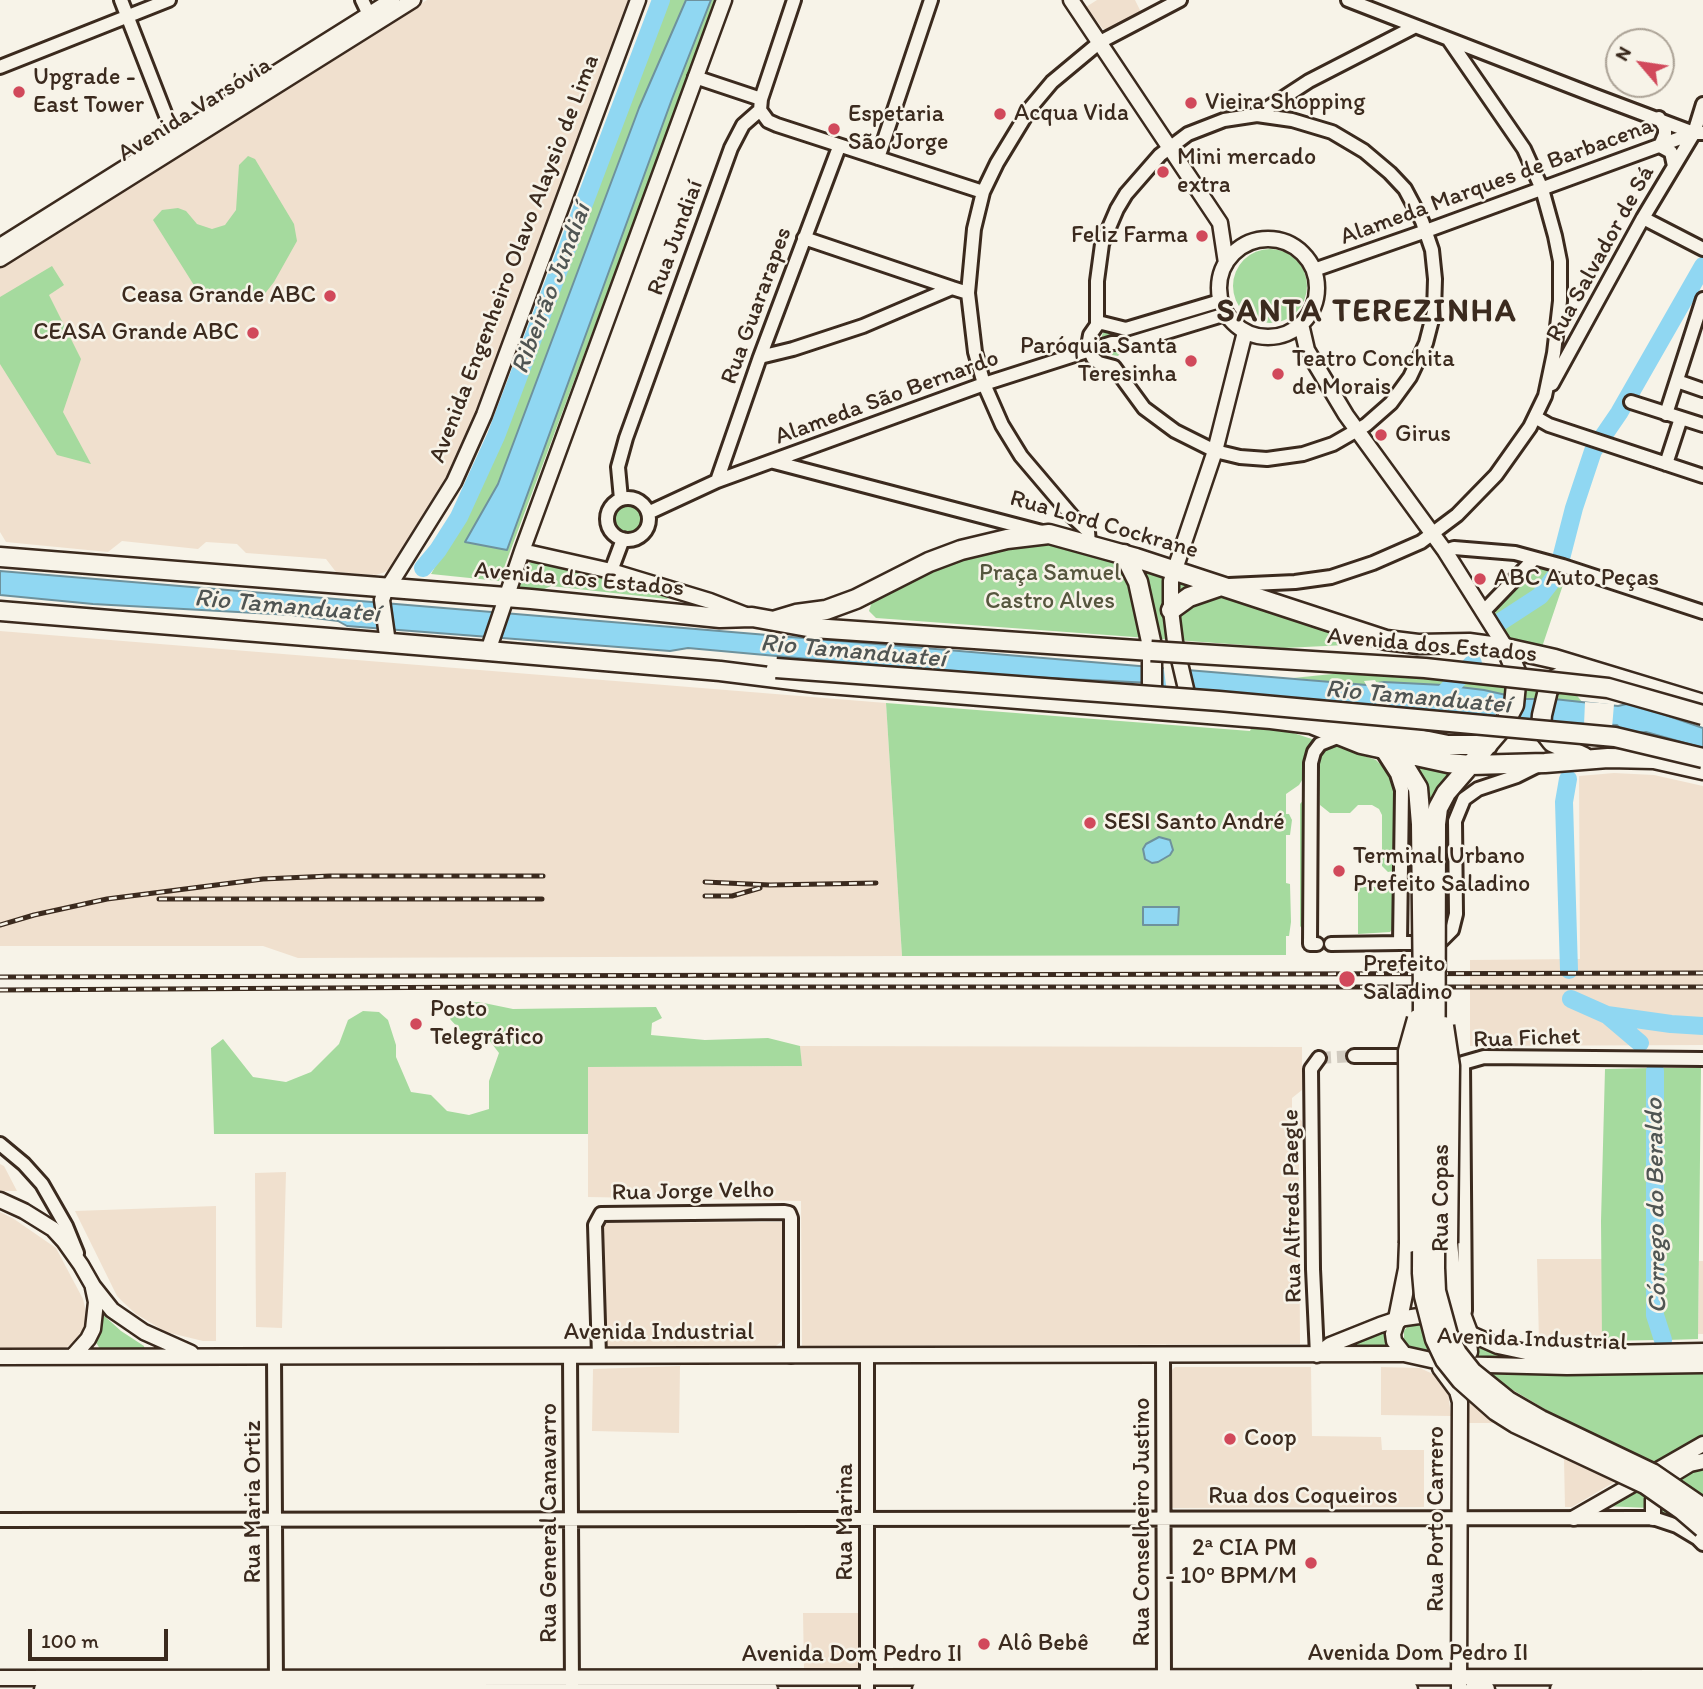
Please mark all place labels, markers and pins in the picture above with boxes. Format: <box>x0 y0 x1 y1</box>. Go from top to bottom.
place label: Upgrade - East Tower <box>33 64 144 120</box>
marker: Upgrade - East Tower <box>11 84 27 100</box>
place label: Vieira Shopping <box>1205 89 1365 117</box>
marker: Vieira Shopping <box>1183 95 1199 111</box>
place label: Acqua Vida <box>1014 100 1129 128</box>
place label: Espetaria São Jorge <box>848 101 948 157</box>
marker: Acqua Vida <box>992 106 1008 122</box>
marker: Espetaria São Jorge <box>826 121 842 137</box>
place label: Mini mercado extra <box>1177 144 1316 200</box>
marker: Mini mercado extra <box>1155 164 1171 180</box>
place label: Feliz Farma <box>1071 222 1188 250</box>
marker: Feliz Farma <box>1194 228 1210 244</box>
place label: Ceasa Grande ABC <box>121 282 316 310</box>
marker: Ceasa Grande ABC <box>322 288 338 304</box>
place label: CEASA Grande ABC <box>33 319 239 347</box>
marker: CEASA Grande ABC <box>245 325 261 341</box>
place label: Paróquia Santa Teresinha <box>1020 333 1177 389</box>
place label: Teatro Conchita de Morais <box>1292 346 1455 402</box>
marker: Paróquia Santa Teresinha <box>1183 353 1199 369</box>
marker: Teatro Conchita de Morais <box>1270 366 1286 382</box>
place label: Girus <box>1395 421 1451 449</box>
marker: Girus <box>1373 427 1389 443</box>
place label: ABC Auto Peças <box>1494 565 1659 593</box>
marker: ABC Auto Peças <box>1472 571 1488 587</box>
place label: SESI Santo André <box>1104 809 1285 837</box>
marker: SESI Santo André <box>1082 815 1098 831</box>
place label: Terminal Urbano Prefeito Saladino <box>1353 843 1530 899</box>
marker: Terminal Urbano Prefeito Saladino <box>1331 863 1347 879</box>
place label: Prefeito Saladino <box>1363 951 1452 1007</box>
marker: Prefeito Saladino <box>1337 969 1357 989</box>
place label: Posto Telegráfico <box>430 996 544 1052</box>
marker: Posto Telegráfico <box>408 1016 424 1032</box>
place label: Coop <box>1244 1425 1297 1453</box>
marker: Coop <box>1222 1431 1238 1447</box>
place label: 2ª CIA PM - 10º BPM/M <box>1165 1535 1297 1591</box>
marker: 2ª CIA PM - 10º BPM/M <box>1303 1555 1319 1571</box>
place label: Alô Bebê <box>998 1630 1089 1658</box>
marker: Alô Bebê <box>976 1636 992 1652</box>

